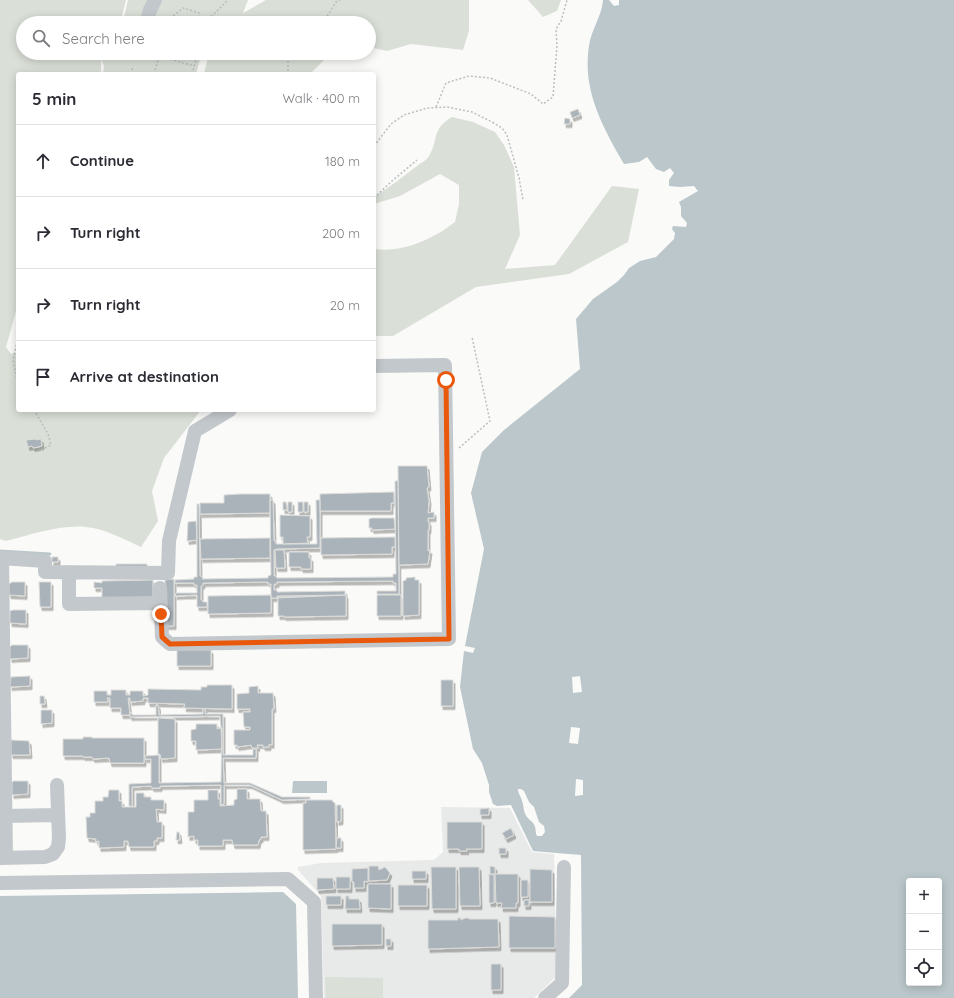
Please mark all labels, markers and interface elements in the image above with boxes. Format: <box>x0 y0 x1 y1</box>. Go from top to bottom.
search box <box>16 16 376 60</box>
icon: search <box>30 27 52 49</box>
text: Search here <box>62 29 145 48</box>
text: 5 min <box>32 88 76 109</box>
text: Walk · 400 m <box>282 90 360 106</box>
icon: ahead <box>32 150 54 172</box>
text: Continue <box>70 151 134 170</box>
text: 180 m <box>325 153 360 169</box>
icon: right <box>32 222 54 244</box>
text: Turn right <box>70 223 141 242</box>
text: 200 m <box>322 225 360 241</box>
icon: right <box>32 294 54 316</box>
text: Turn right <box>70 295 141 314</box>
text: 20 m <box>330 297 360 313</box>
icon: arrive <box>32 366 54 388</box>
text: Arrive at destination <box>70 367 219 386</box>
route start <box>437 371 455 389</box>
route end <box>152 605 170 623</box>
map controls <box>906 878 942 986</box>
button: + <box>906 878 942 914</box>
button: − <box>906 914 942 950</box>
button: locate <box>906 950 942 986</box>

